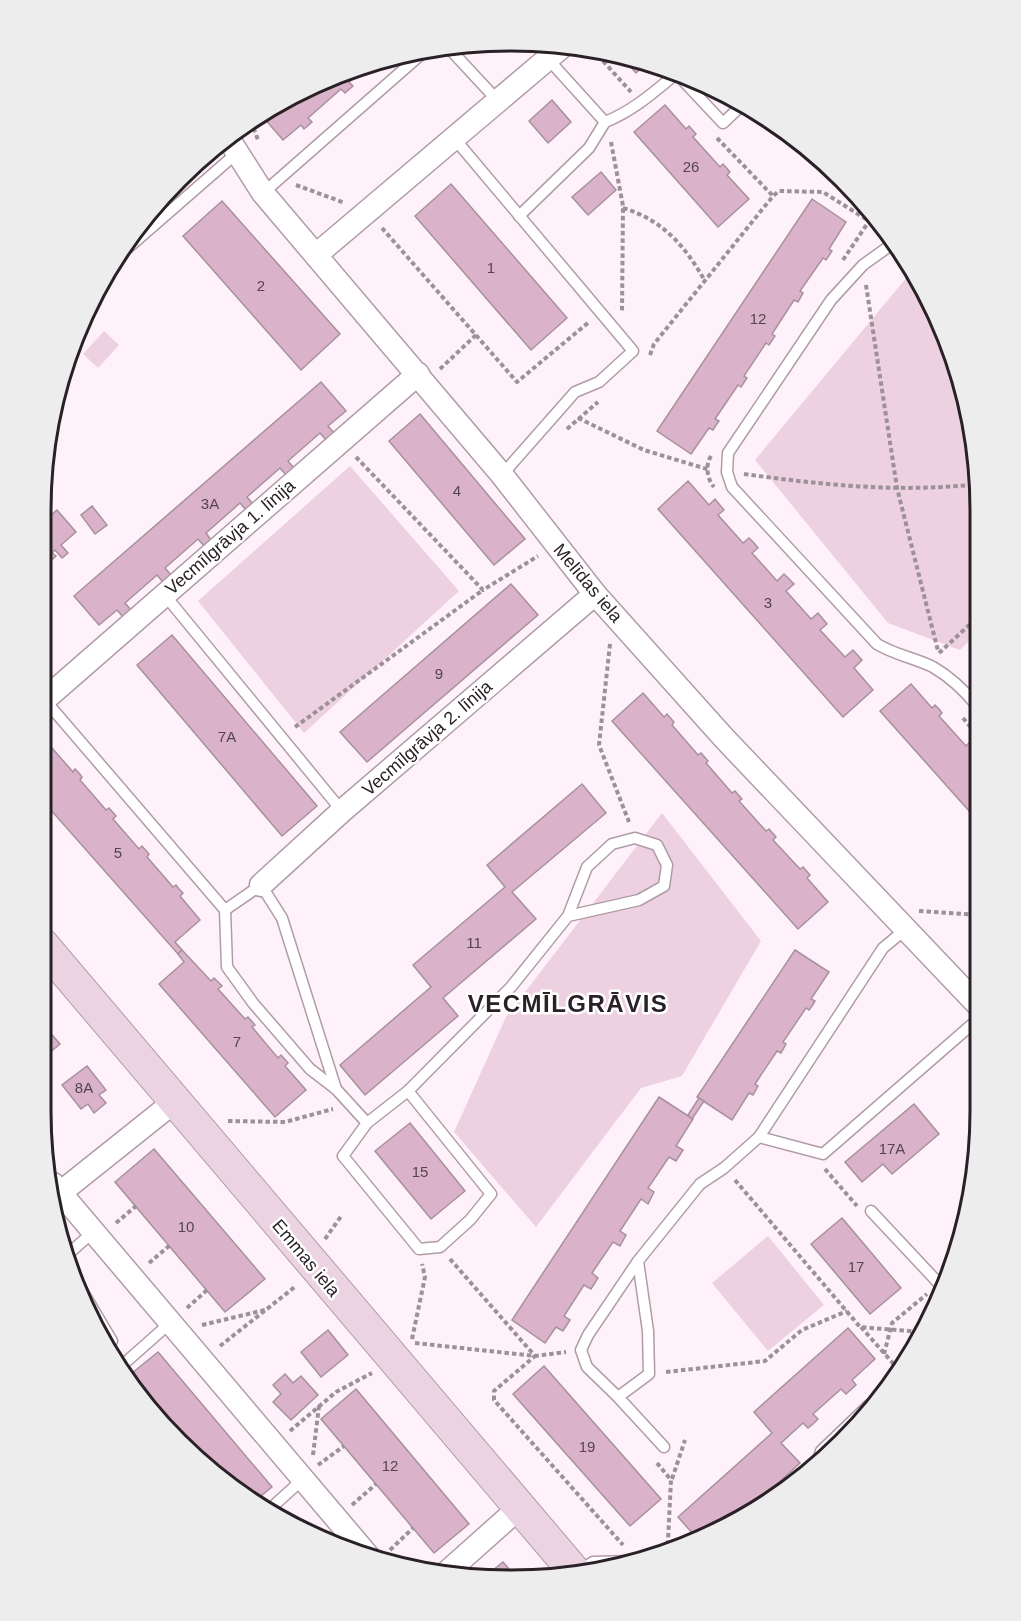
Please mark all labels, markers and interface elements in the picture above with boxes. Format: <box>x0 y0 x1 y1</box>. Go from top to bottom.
house number: 26 <box>683 158 699 175</box>
house number: 1 <box>487 259 495 276</box>
house number: 2 <box>257 277 265 294</box>
house number: 12 <box>750 310 766 327</box>
street label: Vecmīlgrāvja 1. līnija <box>161 475 300 599</box>
house number: 4 <box>453 482 461 499</box>
house number: 3A <box>201 495 219 512</box>
street label: Melīdas iela <box>549 540 627 627</box>
house number: 3 <box>764 594 772 611</box>
house number: 9 <box>435 665 443 682</box>
street label: Vecmīlgrāvja 2. līnija <box>358 676 497 800</box>
house number: 7A <box>218 728 236 745</box>
house number: 5 <box>114 844 122 861</box>
house number: 11 <box>466 934 482 951</box>
district label: VECMĪLGRĀVIS <box>468 990 668 1017</box>
house number: 7 <box>233 1033 241 1050</box>
house number: 8A <box>75 1079 93 1096</box>
house number: 17A <box>879 1140 905 1157</box>
house number: 15 <box>412 1163 428 1180</box>
street label: Emmas iela <box>268 1216 345 1301</box>
house number: 10 <box>178 1218 194 1235</box>
house number: 17 <box>848 1258 864 1275</box>
house number: 19 <box>579 1438 595 1455</box>
house number: 12 <box>382 1457 398 1474</box>

